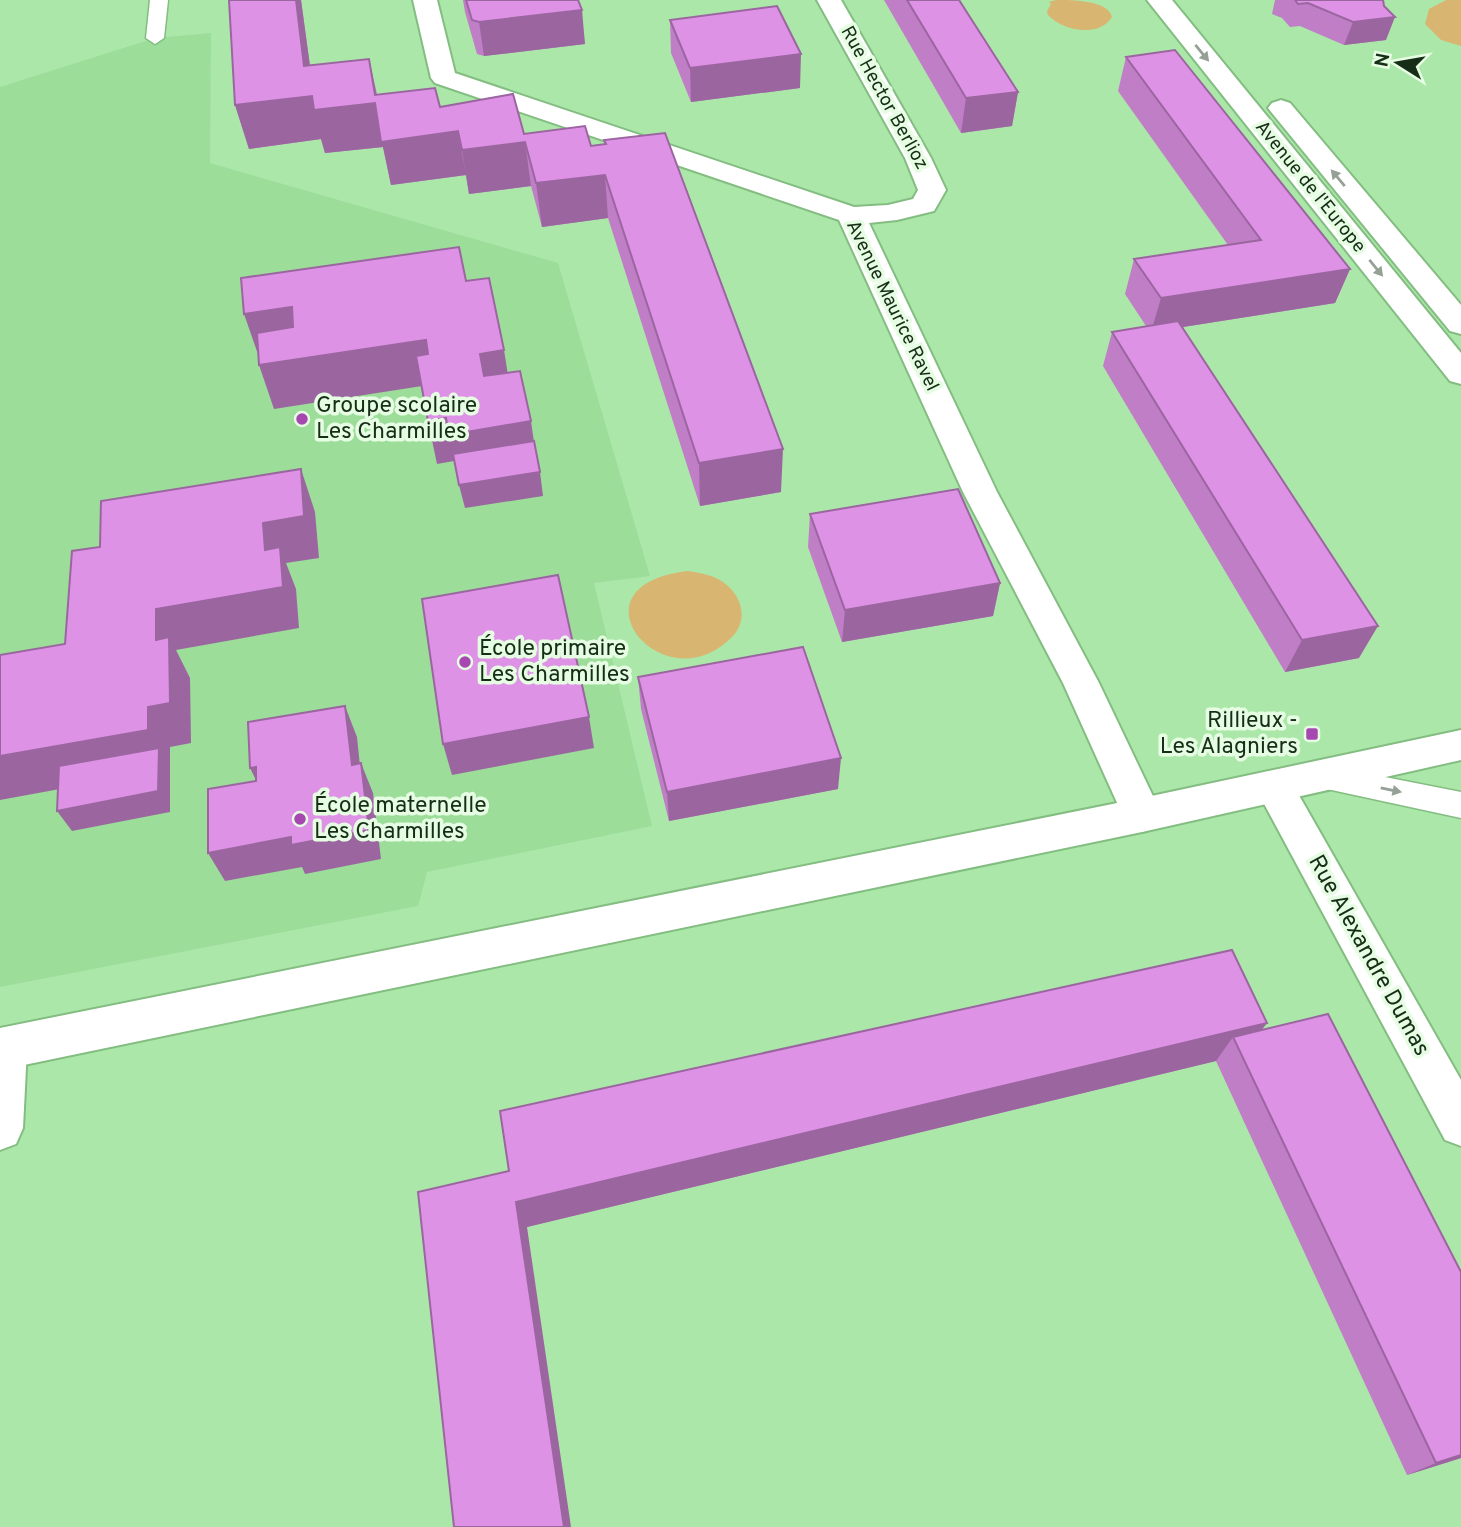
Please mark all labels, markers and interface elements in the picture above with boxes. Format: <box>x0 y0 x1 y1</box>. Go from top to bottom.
street label: Rue Hector Berlioz <box>835 22 933 174</box>
north arrow <box>1363 28 1433 98</box>
one-way arrow <box>1194 44 1209 61</box>
text: N <box>1370 51 1396 69</box>
street label: Avenue de l'Europe <box>1249 116 1371 258</box>
one-way arrow <box>1331 169 1346 187</box>
street label: Avenue Maurice Ravel <box>840 217 944 395</box>
one-way arrow <box>1368 259 1383 276</box>
place label: Groupe scolaire Les Charmilles <box>316 392 477 447</box>
marker: Groupe scolaire Les Charmilles <box>294 411 310 427</box>
place label: École primaire Les Charmilles <box>479 634 630 690</box>
marker: École primaire Les Charmilles <box>457 654 473 670</box>
place label: Rillieux - Les Alagniers <box>1160 707 1298 762</box>
marker: Rillieux - Les Alagniers <box>1304 726 1320 742</box>
one-way arrow <box>1380 785 1402 796</box>
place label: École maternelle Les Charmilles <box>314 791 487 847</box>
marker: École maternelle Les Charmilles <box>292 811 308 827</box>
street label: Rue Alexandre Dumas <box>1301 850 1435 1062</box>

